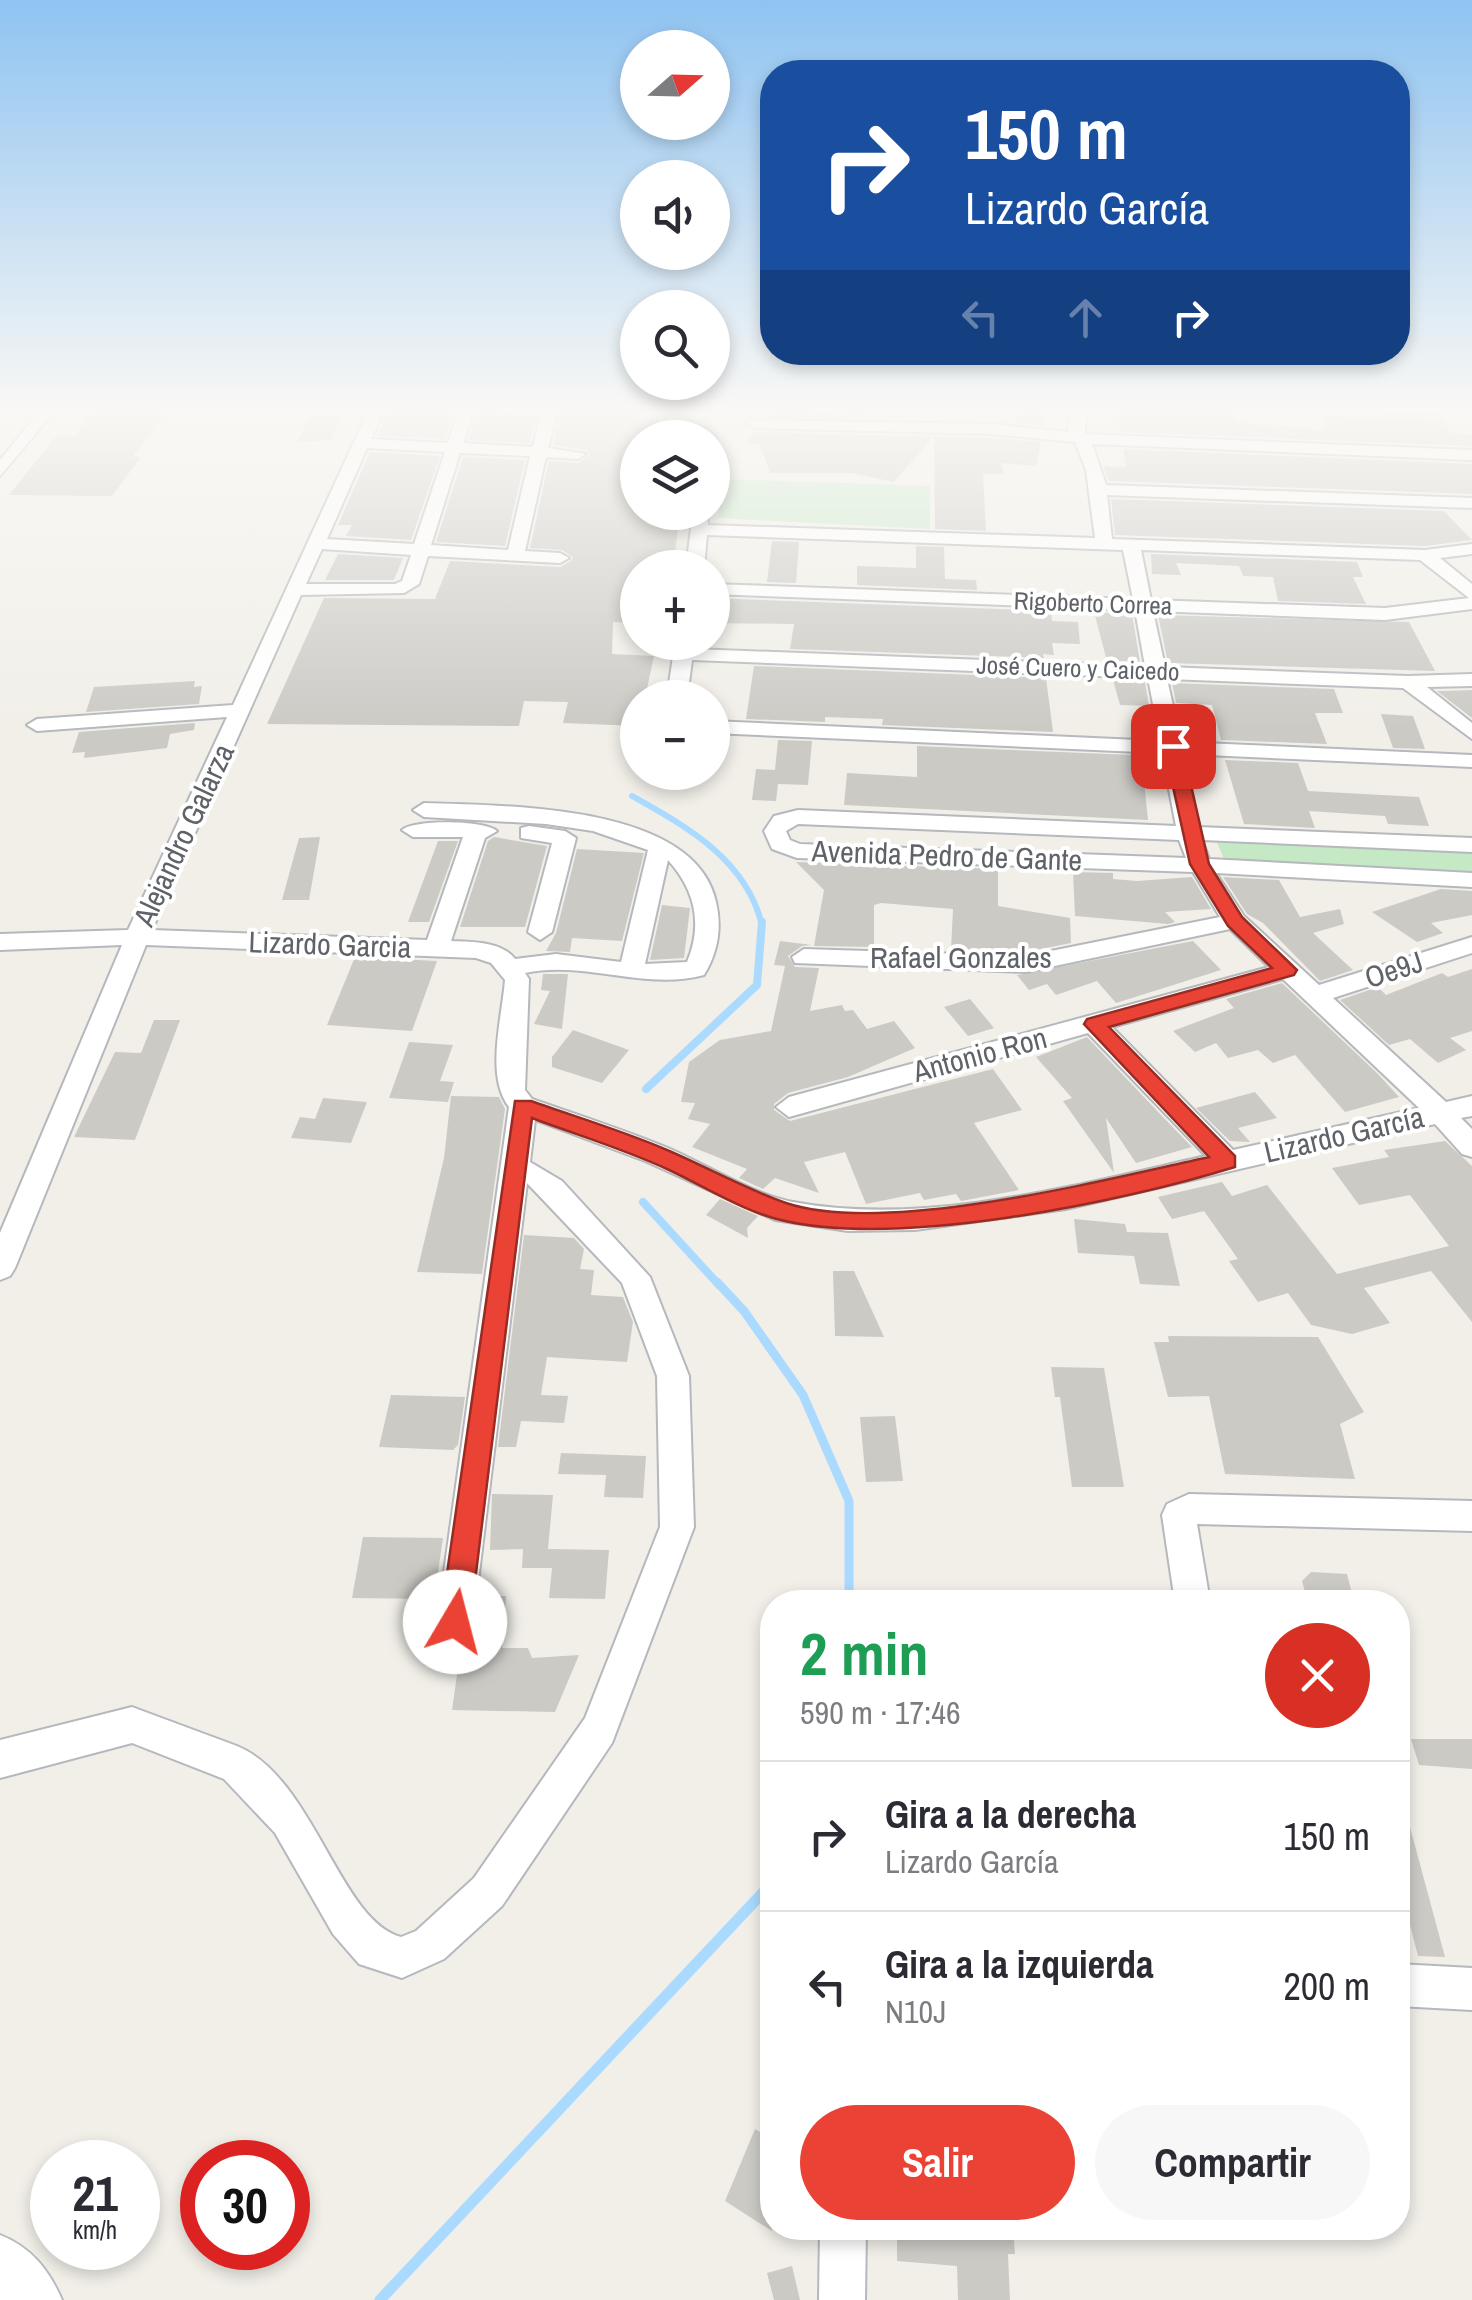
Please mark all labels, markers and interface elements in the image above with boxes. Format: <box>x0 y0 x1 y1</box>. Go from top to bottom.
north arrow <box>620 30 730 140</box>
map controls <box>620 30 730 790</box>
text: 150 m <box>965 87 1128 181</box>
icon: right <box>800 100 930 230</box>
button: sound <box>620 160 730 270</box>
text: Lizardo García <box>965 177 1209 238</box>
button: search <box>620 290 730 400</box>
icon: left <box>953 290 1008 345</box>
icon: ahead <box>1058 290 1113 345</box>
icon: right <box>1163 290 1218 345</box>
button: layers <box>620 420 730 530</box>
button: + <box>620 550 730 660</box>
street label: Rigoberto Correa <box>1013 583 1173 623</box>
street label: José Cuero y Caicedo <box>976 647 1180 689</box>
button: − <box>620 680 730 790</box>
pin <box>1131 704 1216 789</box>
icon: arrive <box>1146 719 1201 774</box>
street label: Alejandro Galarza <box>123 737 243 933</box>
street label: Avenida Pedro de Gante <box>810 830 1083 880</box>
street label: Lizardo Garcia <box>248 921 412 967</box>
street label: Rafael Gonzales <box>870 937 1052 977</box>
street label: Oe9J <box>1360 941 1428 997</box>
street label: Antonio Ron <box>908 1017 1051 1091</box>
street label: Lizardo García <box>1260 1096 1428 1172</box>
position arrow <box>403 1570 507 1674</box>
text: 2 min <box>800 1613 929 1694</box>
button: close <box>1265 1623 1370 1728</box>
text: 590 m · 17:46 <box>800 1691 960 1734</box>
text: Gira a la derecha <box>885 1789 1136 1840</box>
icon: right <box>800 1809 855 1864</box>
text: 150 m <box>1283 1811 1370 1862</box>
text: Lizardo García <box>885 1840 1059 1883</box>
text: Gira a la izquierda <box>885 1939 1153 1990</box>
icon: left <box>800 1959 855 2014</box>
text: 200 m <box>1283 1961 1370 2012</box>
text: N10J <box>885 1990 946 2033</box>
button: Salir <box>800 2105 1075 2220</box>
button: Compartir <box>1095 2105 1370 2220</box>
speed limit sign: 30 <box>180 2140 310 2270</box>
text: 21 <box>72 2159 118 2227</box>
text: km/h <box>73 2213 117 2247</box>

